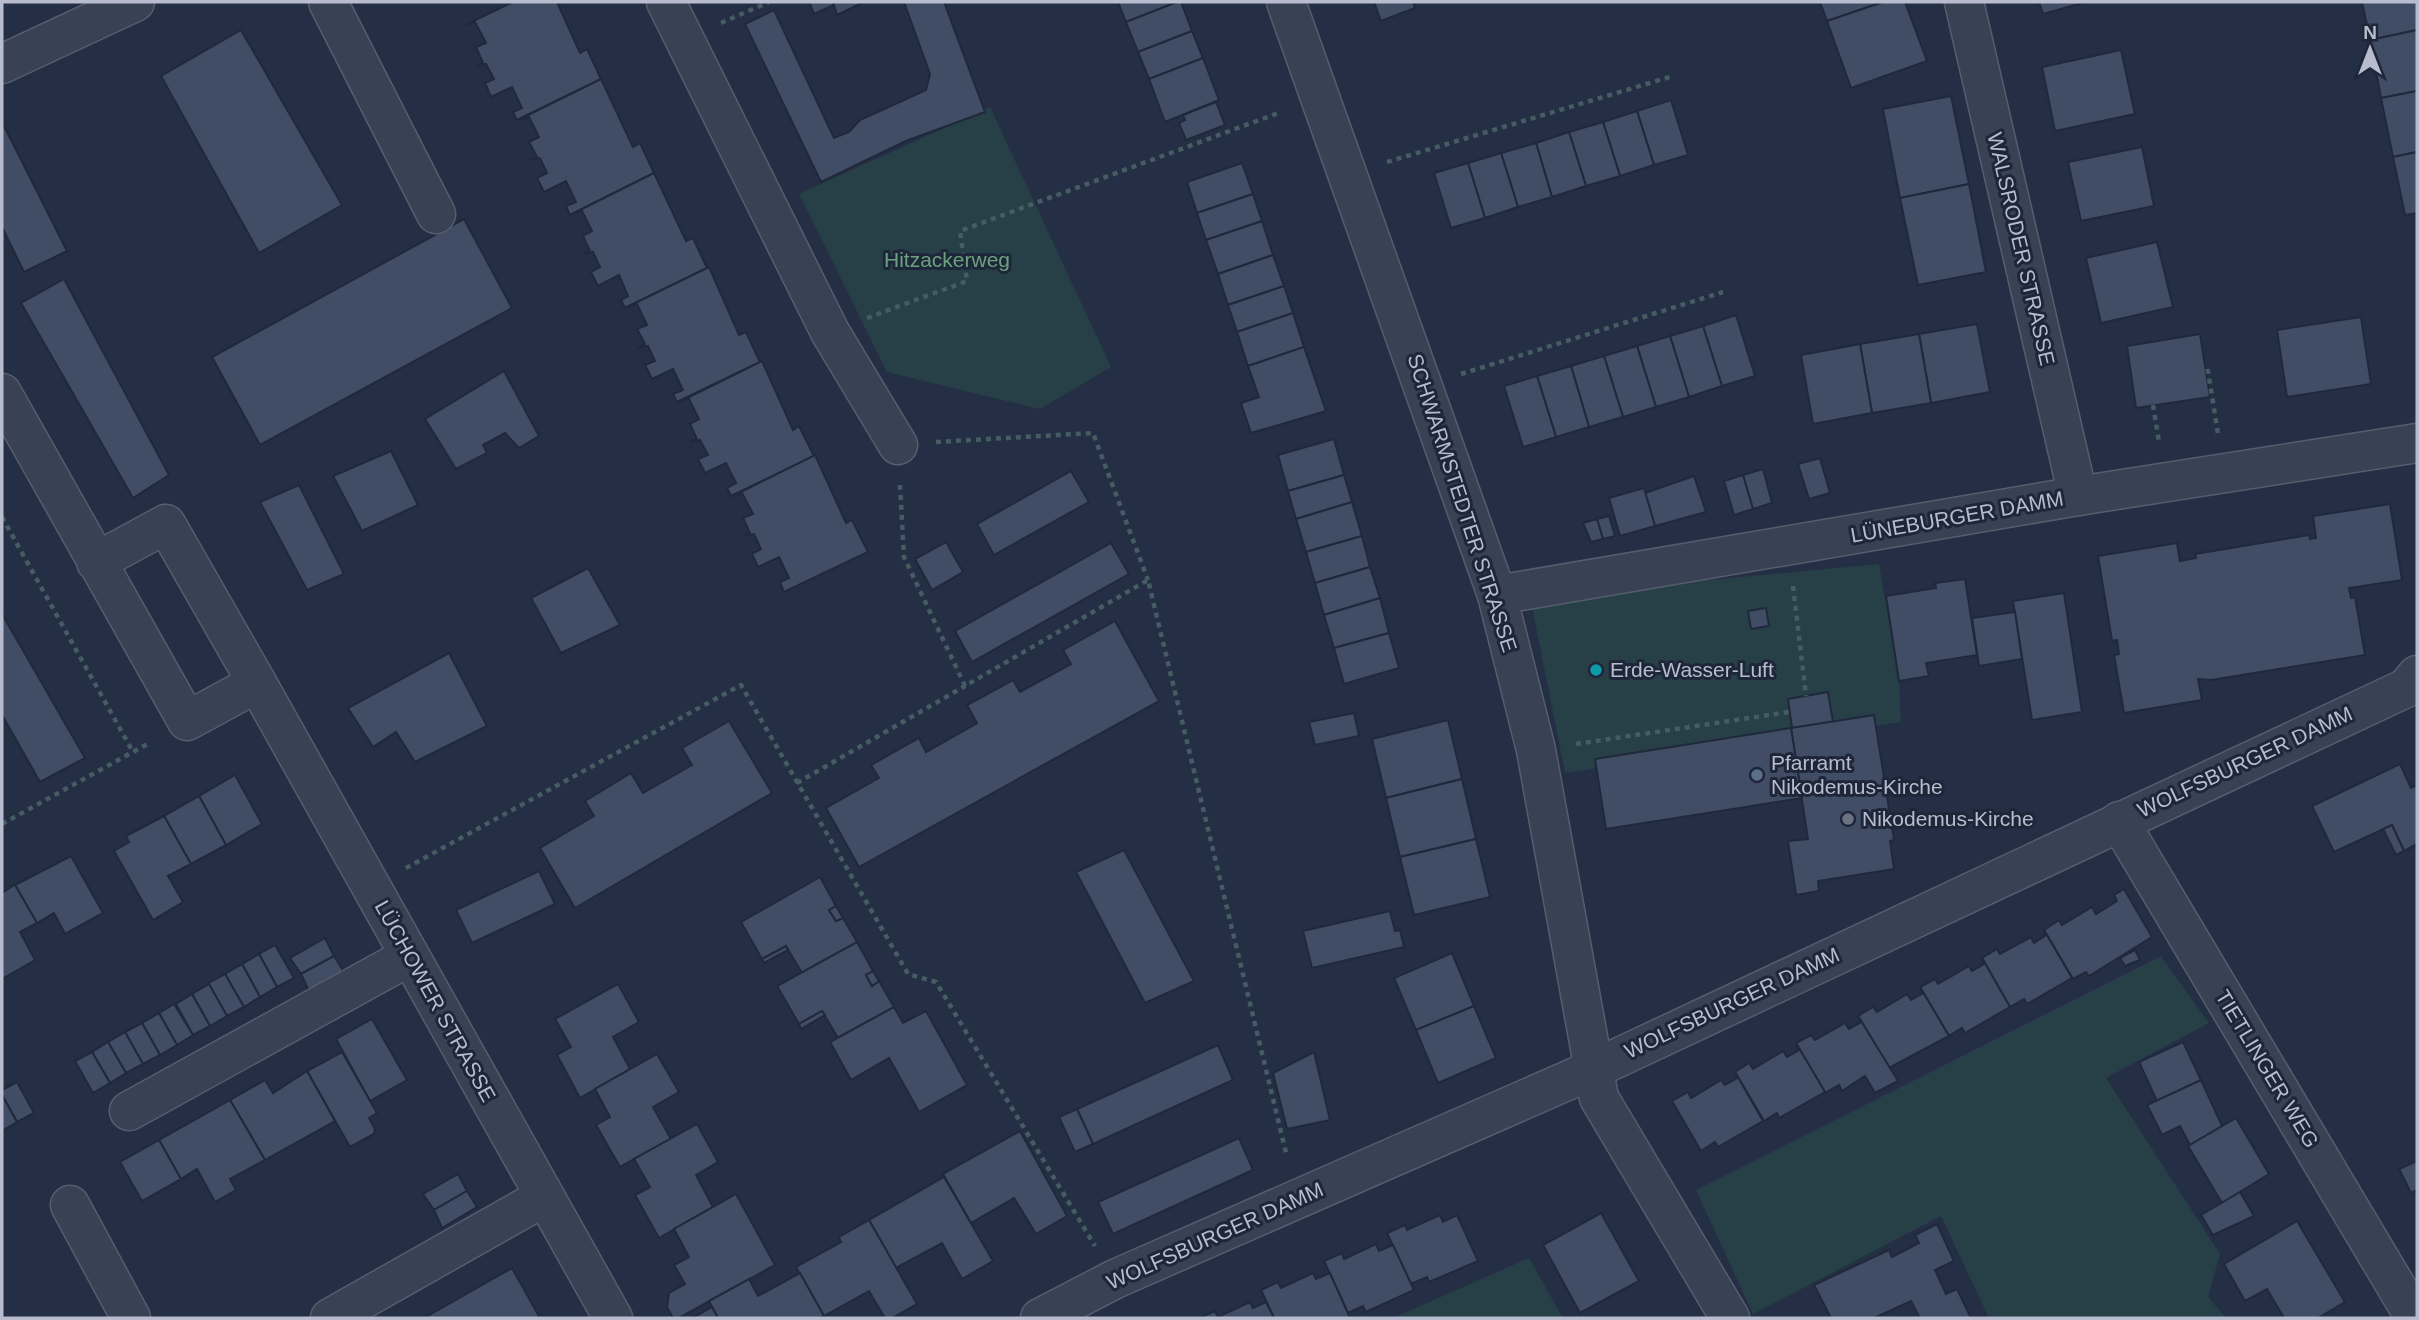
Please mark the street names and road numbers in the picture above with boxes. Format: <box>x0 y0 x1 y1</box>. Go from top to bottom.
street label: WALSRODER STRASSE <box>1983 130 2060 368</box>
street label: SCHWARMSTEDTER STRASSE <box>1403 351 1522 655</box>
street label: LÜNEBURGER DAMM <box>1849 486 2065 547</box>
street label: WOLFSBURGER DAMM <box>2134 702 2356 822</box>
street label: LÜCHOWER STRASSE <box>371 896 500 1105</box>
street label: WOLFSBURGER DAMM <box>1621 943 1843 1063</box>
street label: TIETLINGER WEG <box>2211 986 2324 1152</box>
street label: WOLFSBURGER DAMM <box>1103 1177 1327 1294</box>

